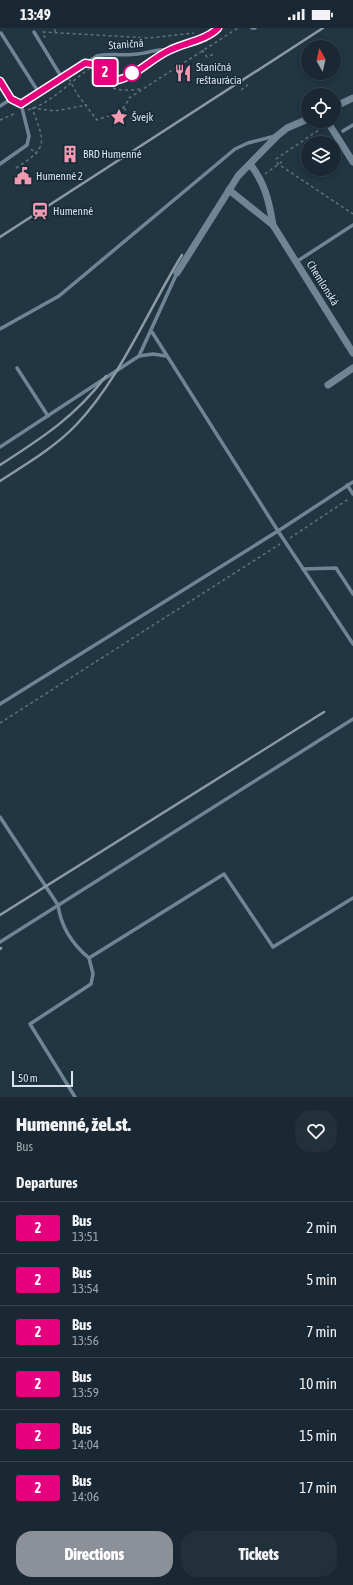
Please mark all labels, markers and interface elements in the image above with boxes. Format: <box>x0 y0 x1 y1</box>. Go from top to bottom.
text: 13:49 <box>20 6 51 23</box>
street label: Staničná <box>108 37 144 51</box>
north arrow <box>301 40 341 80</box>
map controls <box>301 40 341 176</box>
line badge: 2 <box>92 59 118 85</box>
place label: Staničná reštaurácia <box>196 61 242 86</box>
restaurant icon: Staničná reštaurácia <box>173 63 193 83</box>
text: 2 <box>102 64 108 80</box>
unlabelled marker <box>123 64 141 82</box>
button: locate <box>301 88 341 128</box>
place icon: Švejk <box>109 107 129 127</box>
place label: Švejk <box>132 111 153 123</box>
button: layers <box>301 136 341 176</box>
building icon: BRD Humenné <box>60 144 80 164</box>
place label: BRD Humenné <box>83 148 142 160</box>
public building icon: Humenné 2 <box>13 166 33 186</box>
place label: Humenné 2 <box>36 170 83 182</box>
station icon: Humenné <box>30 201 50 221</box>
place label: Humenné <box>53 205 93 217</box>
street label: Chemlonská <box>305 258 341 308</box>
scale bar <box>12 1069 73 1088</box>
text: 50 m <box>18 1072 38 1084</box>
button: heart <box>295 1110 337 1152</box>
text: Humenné, žel.st. <box>16 1113 131 1135</box>
text: Bus <box>16 1139 33 1154</box>
text: Departures <box>16 1174 78 1191</box>
text: Bus <box>72 1212 92 1229</box>
text: 2 min <box>306 1219 337 1236</box>
text: 2 <box>35 1220 41 1236</box>
text: 13:51 <box>72 1229 99 1244</box>
text: Bus <box>72 1264 92 1281</box>
text: 5 min <box>306 1271 337 1288</box>
text: 2 <box>35 1272 41 1288</box>
text: 13:54 <box>72 1281 99 1296</box>
text: Bus <box>72 1316 92 1333</box>
text: 7 min <box>306 1323 337 1340</box>
text: 2 <box>35 1324 41 1340</box>
text: 13:56 <box>72 1333 99 1348</box>
text: Bus <box>72 1368 92 1385</box>
text: 10 min <box>299 1375 337 1392</box>
text: 2 <box>35 1376 41 1392</box>
text: 13:59 <box>72 1385 99 1400</box>
text: Bus <box>72 1420 92 1437</box>
text: 15 min <box>299 1427 337 1444</box>
text: 2 <box>35 1428 41 1444</box>
text: 14:04 <box>72 1437 99 1452</box>
text: Bus <box>72 1472 92 1489</box>
text: 17 min <box>299 1479 337 1496</box>
text: 2 <box>35 1480 41 1496</box>
text: 14:06 <box>72 1489 99 1504</box>
button: Directions <box>16 1531 173 1577</box>
button: Tickets <box>181 1531 337 1577</box>

